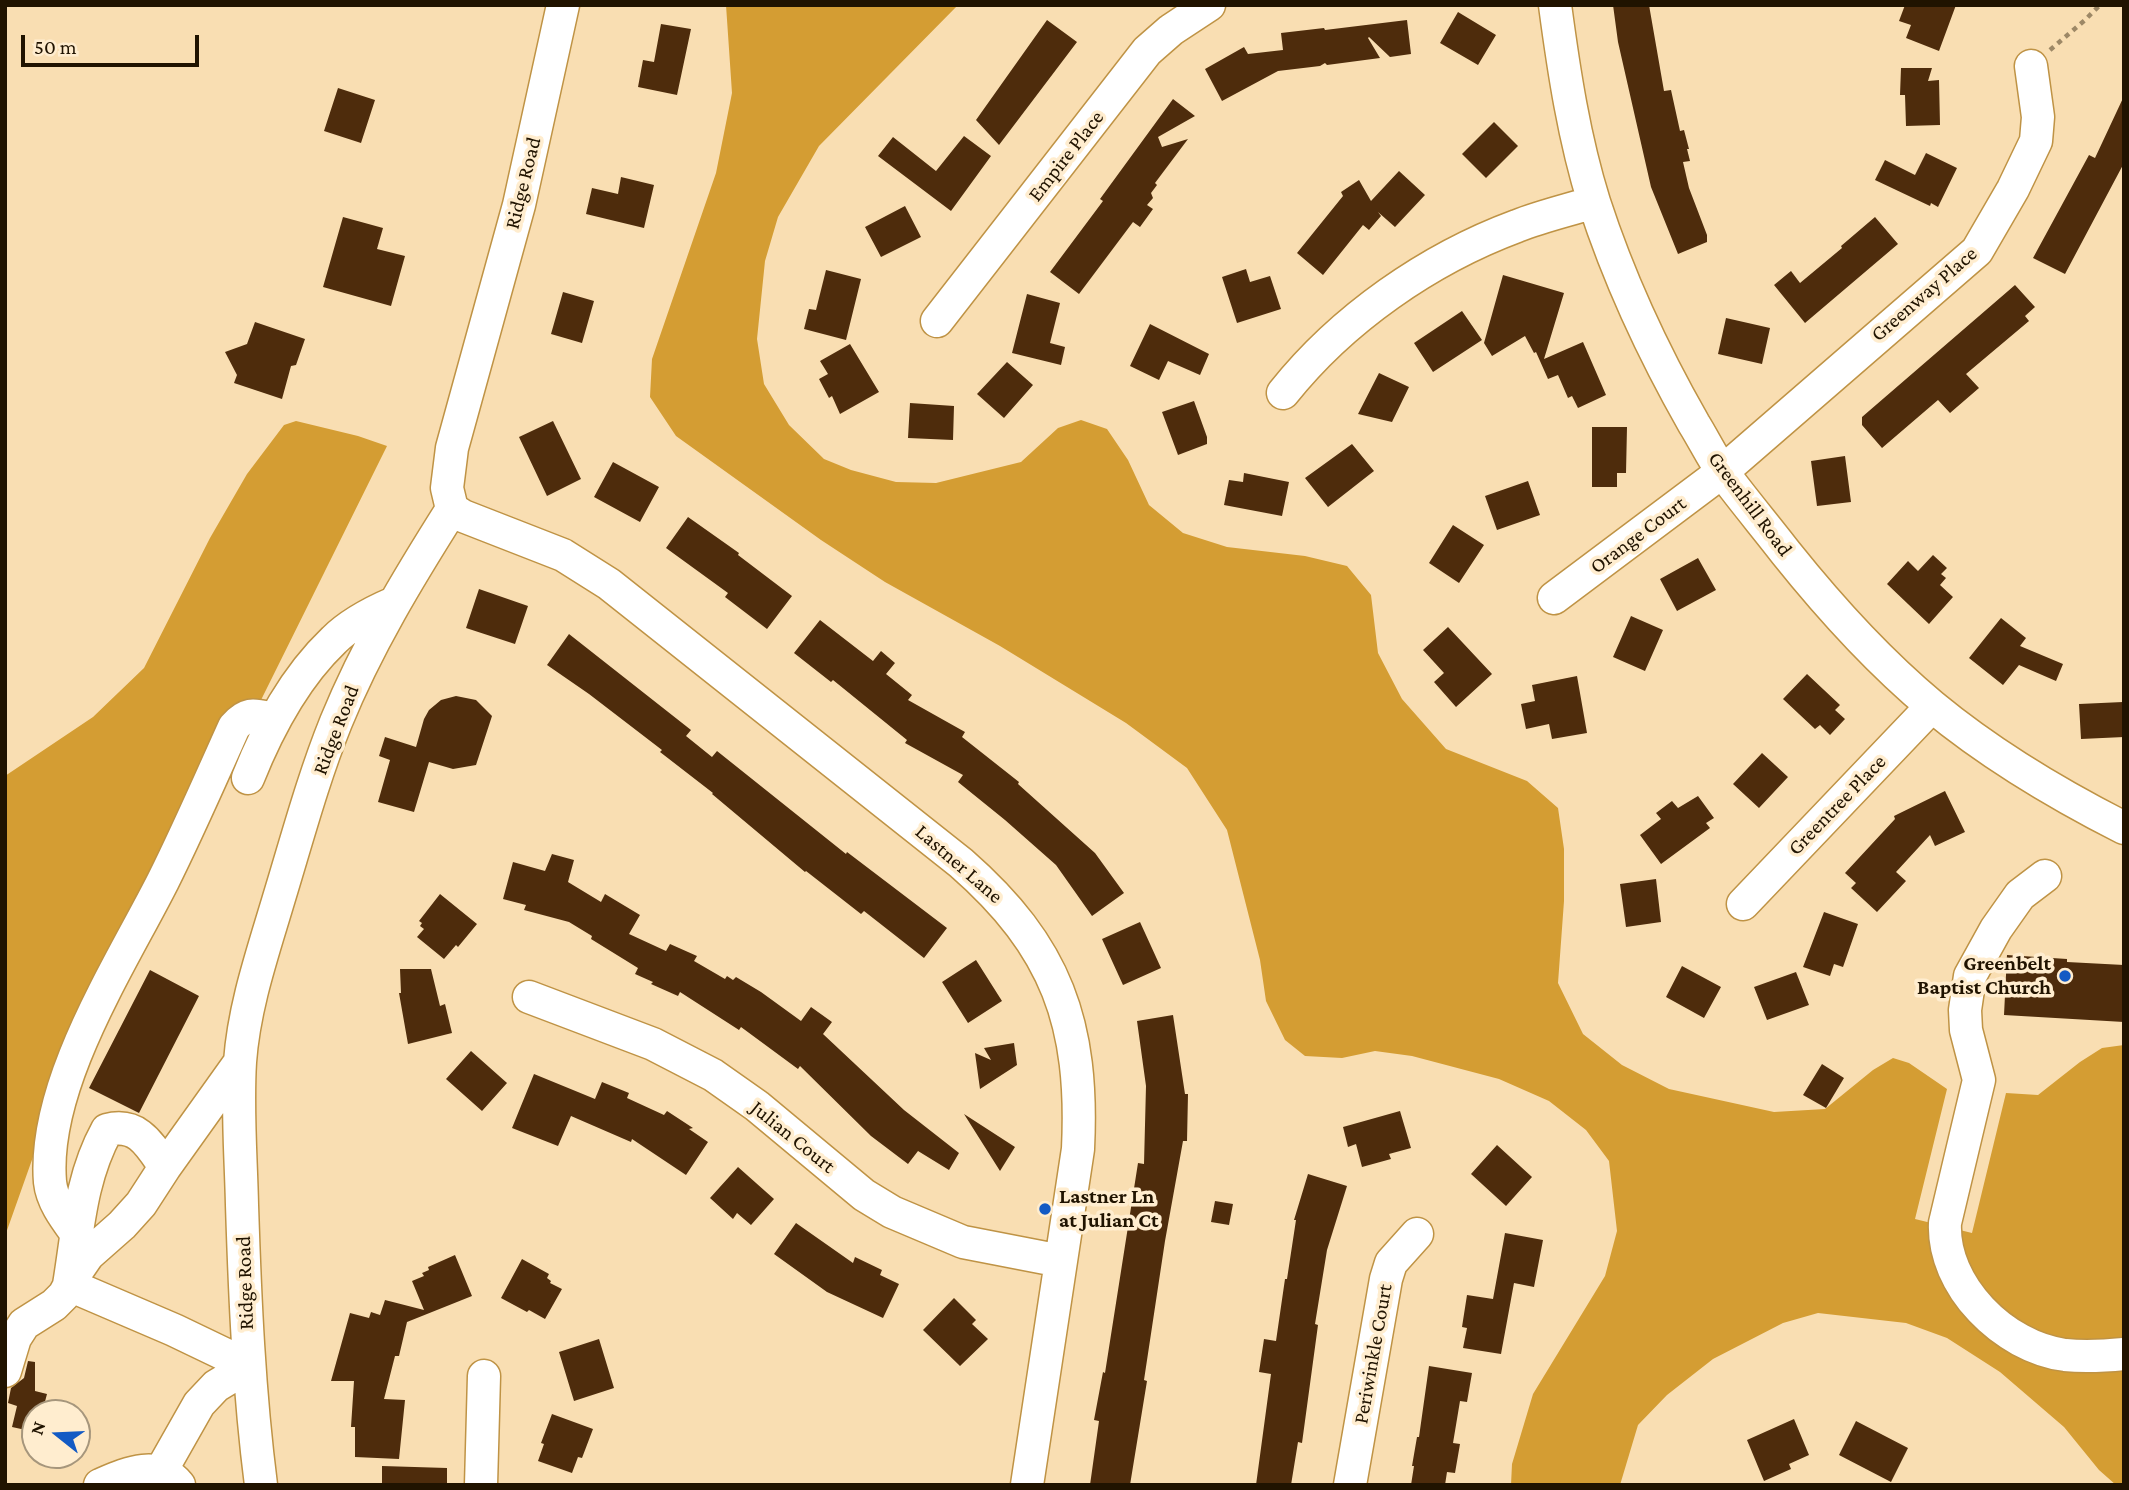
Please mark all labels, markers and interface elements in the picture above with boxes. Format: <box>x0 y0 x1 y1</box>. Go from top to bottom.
scale bar <box>24 21 203 65</box>
text: 50 m <box>34 35 77 59</box>
street label: Empire Place <box>1023 105 1109 207</box>
street label: Ridge Road <box>499 134 547 232</box>
street label: Greenway Place <box>1866 241 1982 347</box>
street label: Greenhill Road <box>1703 447 1797 561</box>
street label: Orange Court <box>1585 491 1691 579</box>
street label: Ridge Road <box>307 682 365 778</box>
street label: Greentree Place <box>1783 749 1891 861</box>
street label: Lastner Lane <box>910 819 1008 909</box>
place label: Greenbelt Baptist Church <box>1917 951 2051 1001</box>
marker: Greenbelt Baptist Church <box>2057 968 2073 984</box>
street label: Julian Court <box>746 1095 840 1179</box>
place label: Lastner Ln at Julian Ct <box>1059 1184 1158 1234</box>
marker: Lastner Ln at Julian Ct <box>1037 1201 1053 1217</box>
street label: Ridge Road <box>231 1236 259 1330</box>
street label: Periwinkle Court <box>1348 1282 1398 1426</box>
north arrow <box>21 1399 91 1469</box>
text: N <box>25 1419 49 1437</box>

